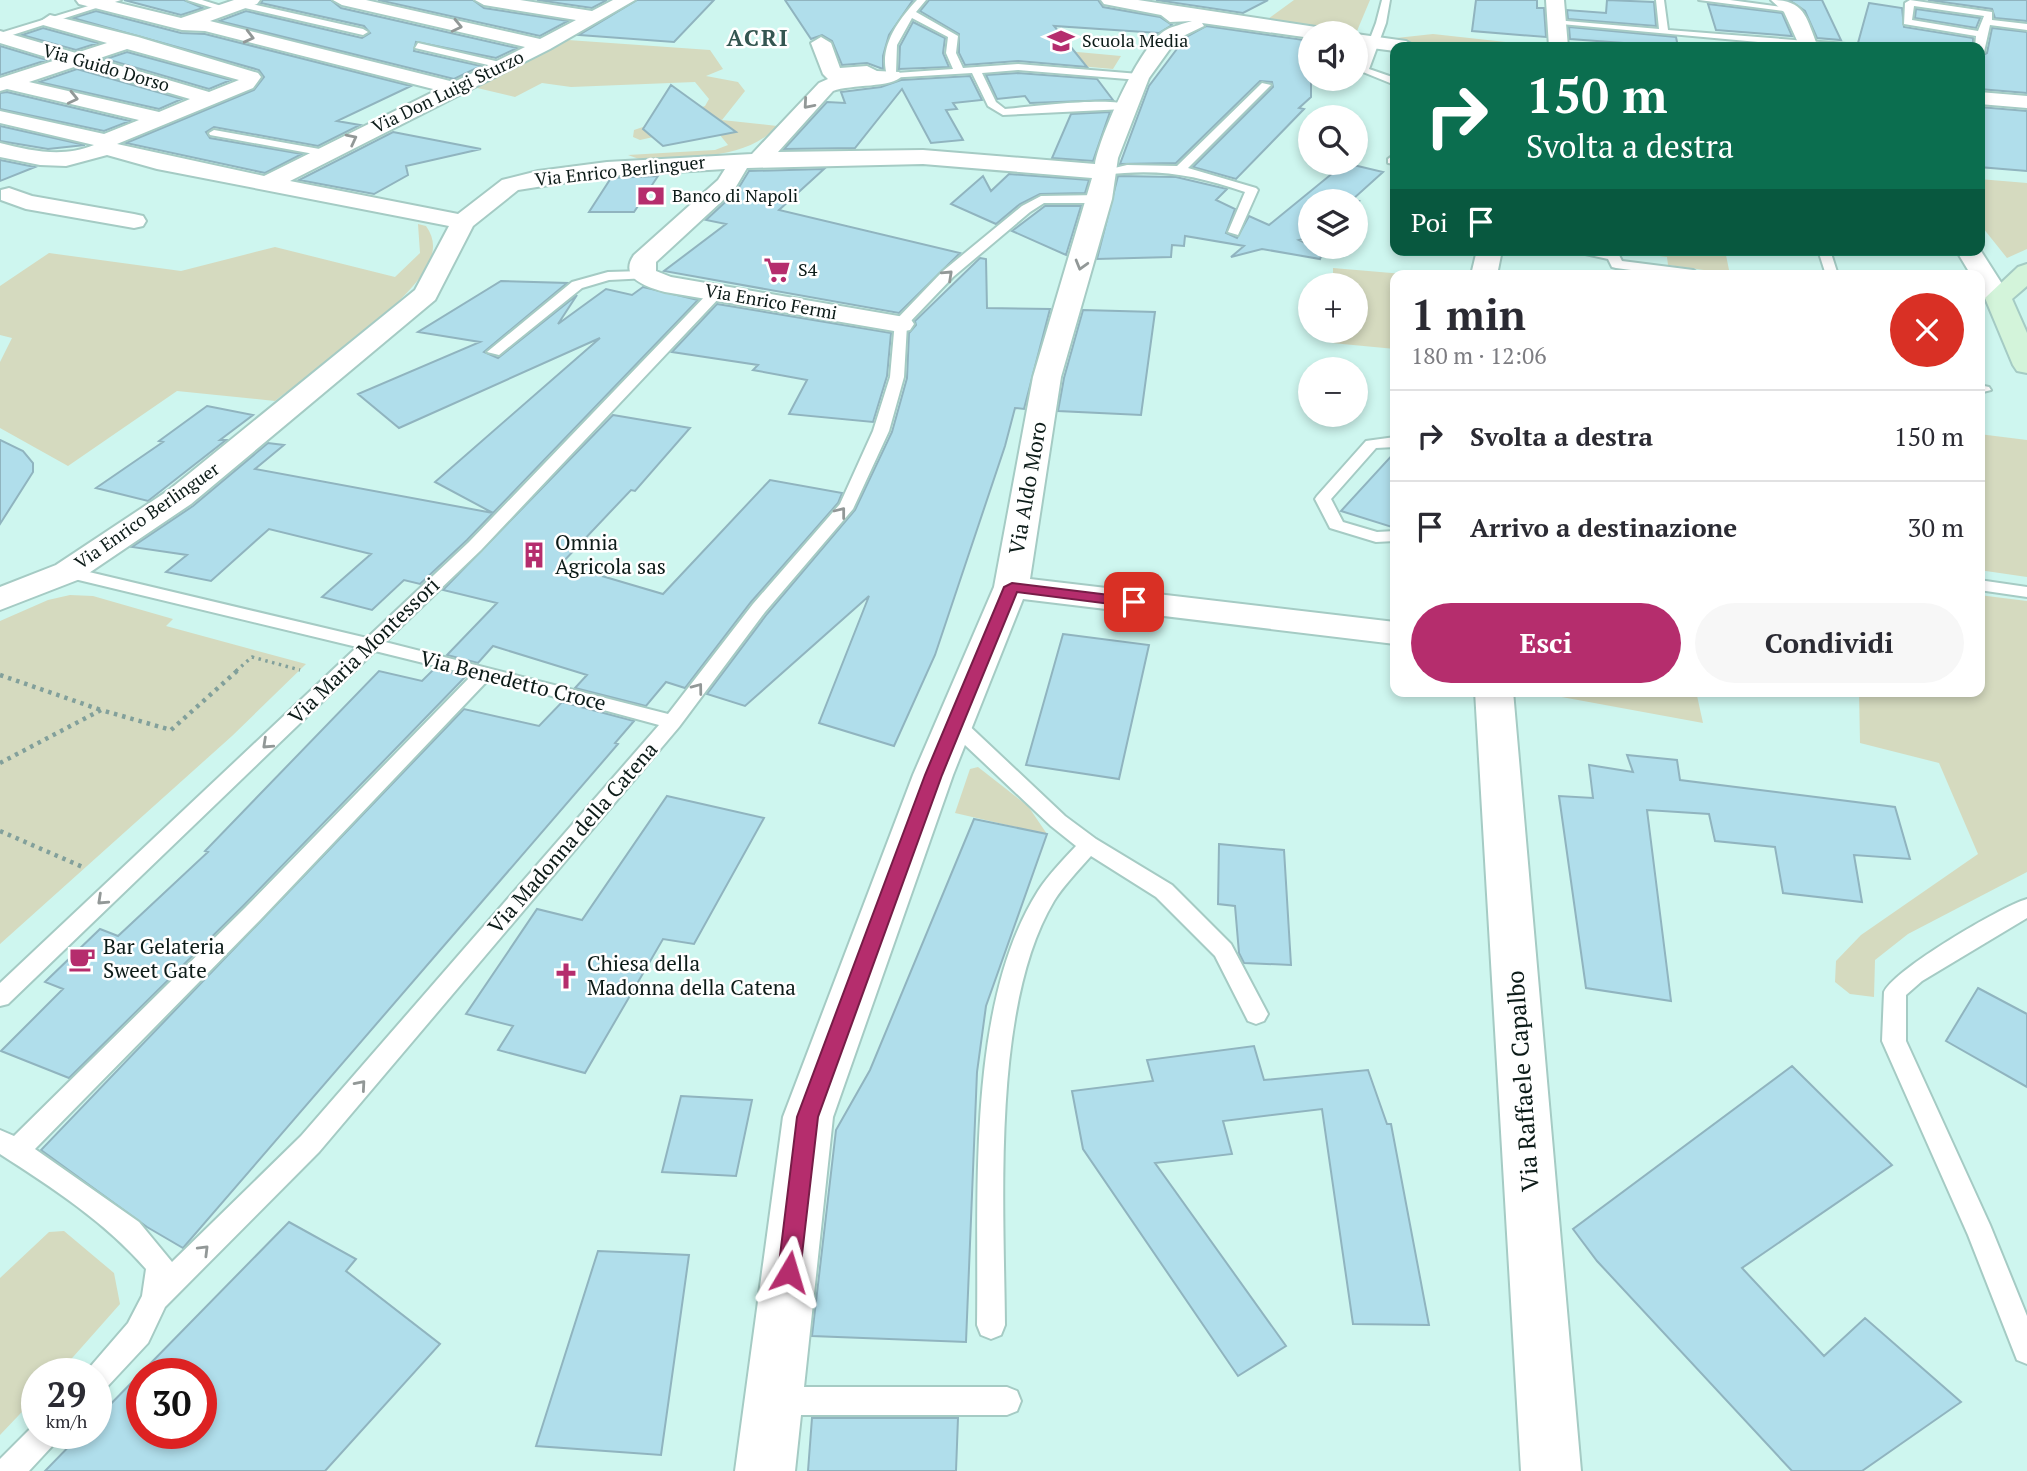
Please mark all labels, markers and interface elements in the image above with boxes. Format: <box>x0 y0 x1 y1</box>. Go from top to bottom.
one-way arrow <box>451 17 463 32</box>
map controls <box>1298 21 1368 427</box>
button: sound <box>1298 21 1368 91</box>
district label: ACRI <box>726 22 790 53</box>
school or university icon: Scuola Media <box>1046 26 1076 56</box>
place label: Scuola Media <box>1082 28 1188 52</box>
one-way arrow <box>243 29 255 43</box>
street label: Via Guido Dorso <box>40 37 173 97</box>
street label: Via Don Luigi Sturzo <box>368 44 527 138</box>
text: 150 m <box>1526 62 1668 127</box>
icon: right <box>1411 70 1502 161</box>
one-way arrow <box>67 90 79 105</box>
one-way arrow <box>804 96 816 109</box>
button: search <box>1298 105 1368 175</box>
text: Svolta a destra <box>1526 125 1734 167</box>
one-way arrow <box>345 134 357 147</box>
street label: Via Enrico Berlinguer <box>533 149 706 191</box>
bank icon: Banco di Napoli <box>636 181 666 211</box>
place label: Banco di Napoli <box>672 183 798 207</box>
button: layers <box>1298 189 1368 259</box>
icon: arrive <box>1462 203 1500 241</box>
text: Poi <box>1411 205 1448 239</box>
supermarket icon: S4 <box>762 255 792 285</box>
place label: S4 <box>798 257 818 281</box>
one-way arrow <box>1075 259 1090 271</box>
one-way arrow <box>940 271 953 283</box>
button: + <box>1298 273 1368 343</box>
street label: Via Enrico Fermi <box>703 278 839 324</box>
text: 1 min <box>1411 286 1526 342</box>
button: close <box>1890 293 1964 367</box>
text: 180 m · 12:06 <box>1411 340 1546 371</box>
button: − <box>1298 357 1368 427</box>
icon: right <box>1411 417 1449 455</box>
street label: Via Aldo Moro <box>1002 419 1052 557</box>
text: Svolta a destra <box>1470 419 1653 453</box>
text: 150 m <box>1894 419 1964 453</box>
street label: Via Enrico Berlinguer <box>69 456 224 574</box>
one-way arrow <box>833 507 846 519</box>
icon: arrive <box>1411 508 1449 546</box>
text: Arrivo a destinazione <box>1470 510 1737 544</box>
text: 30 m <box>1908 510 1964 544</box>
place label: Omnia Agricola sas <box>555 528 666 580</box>
building icon: Omnia Agricola sas <box>519 540 549 570</box>
street label: Via Maria Montessori <box>282 571 445 730</box>
pin <box>1104 572 1164 632</box>
icon: arrive <box>1115 583 1153 621</box>
button: Esci <box>1411 603 1681 683</box>
button: Condividi <box>1695 603 1964 683</box>
street label: Via Benedetto Croce <box>417 643 609 717</box>
one-way arrow <box>690 683 703 696</box>
one-way arrow <box>262 735 275 748</box>
street label: Via Madonna della Catena <box>481 735 664 939</box>
one-way arrow <box>97 892 110 905</box>
place label: Bar Gelateria Sweet Gate <box>103 932 225 984</box>
cafe icon: Bar Gelateria Sweet Gate <box>67 944 97 974</box>
place label: Chiesa della Madonna della Catena <box>587 949 796 1001</box>
church icon: Chiesa della Madonna della Catena <box>551 961 581 991</box>
street label: Via Raffaele Capalbo <box>1498 969 1546 1193</box>
one-way arrow <box>352 1081 365 1093</box>
position arrow <box>752 1235 826 1309</box>
one-way arrow <box>195 1246 208 1259</box>
speed limit sign: 30 <box>126 1358 217 1449</box>
text: 29 <box>47 1371 86 1417</box>
text: km/h <box>46 1409 87 1433</box>

